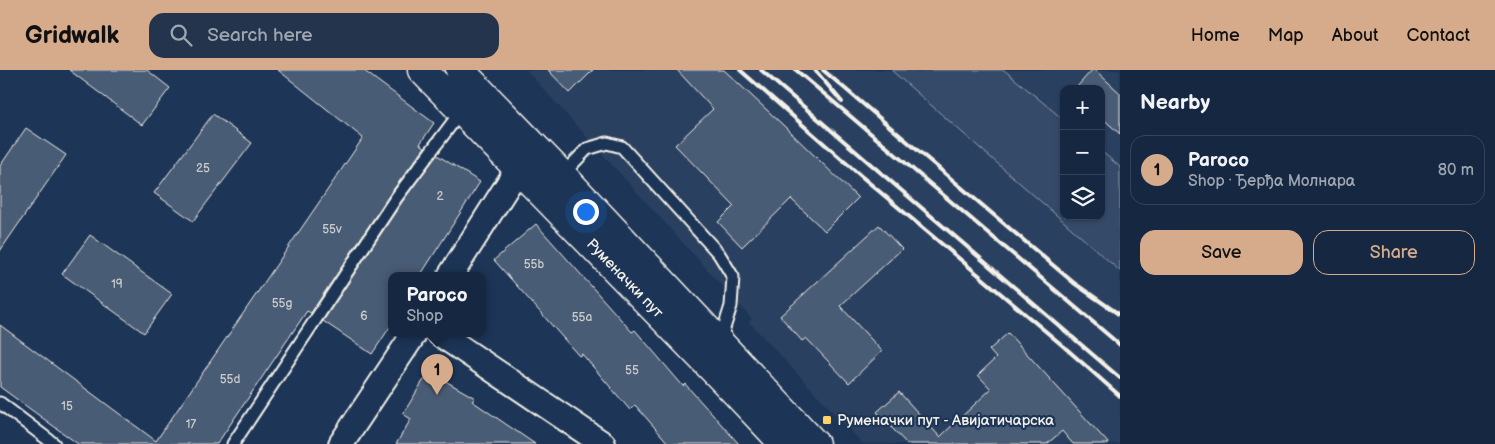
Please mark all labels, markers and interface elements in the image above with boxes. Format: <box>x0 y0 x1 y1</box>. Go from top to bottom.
search box <box>149 13 499 58</box>
text: Gridwalk <box>25 21 119 50</box>
icon: search <box>167 21 195 49</box>
text: Search here <box>207 24 312 47</box>
text: Home <box>1191 25 1240 46</box>
text: Map <box>1268 25 1304 46</box>
text: About <box>1332 25 1379 46</box>
text: Contact <box>1407 25 1470 46</box>
map controls <box>1060 85 1105 220</box>
button: + <box>1060 85 1105 130</box>
text: Nearby <box>1140 90 1210 115</box>
button: − <box>1060 130 1105 175</box>
text: Paroco <box>1188 149 1249 172</box>
house number: 25 <box>196 161 210 176</box>
text: 1 <box>1154 161 1160 180</box>
text: 80 m <box>1438 161 1474 180</box>
text: Shop · Ђерђа Молнара <box>1188 172 1355 191</box>
button: layers <box>1060 175 1105 220</box>
house number: 2 <box>436 189 444 204</box>
your location <box>573 199 599 225</box>
house number: 55v <box>322 222 342 237</box>
button: Save <box>1140 230 1303 275</box>
button: Share <box>1313 230 1475 275</box>
street label: Руменачки пут <box>582 235 667 322</box>
house number: 55b <box>524 257 544 272</box>
popup <box>388 272 486 337</box>
house number: 19 <box>111 277 123 292</box>
text: Paroco <box>406 284 468 307</box>
house number: 55g <box>272 296 292 311</box>
text: Shop <box>406 307 443 326</box>
house number: 6 <box>360 309 368 324</box>
house number: 55a <box>572 310 592 325</box>
pin: 1 <box>421 354 453 395</box>
house number: 55 <box>625 363 639 378</box>
house number: 55d <box>220 372 240 387</box>
house number: 15 <box>61 399 73 414</box>
place label: Руменачки пут - Авијатичарска <box>837 411 1054 430</box>
marker: Руменачки пут - Авијатичарска <box>821 414 833 426</box>
house number: 17 <box>186 417 196 432</box>

